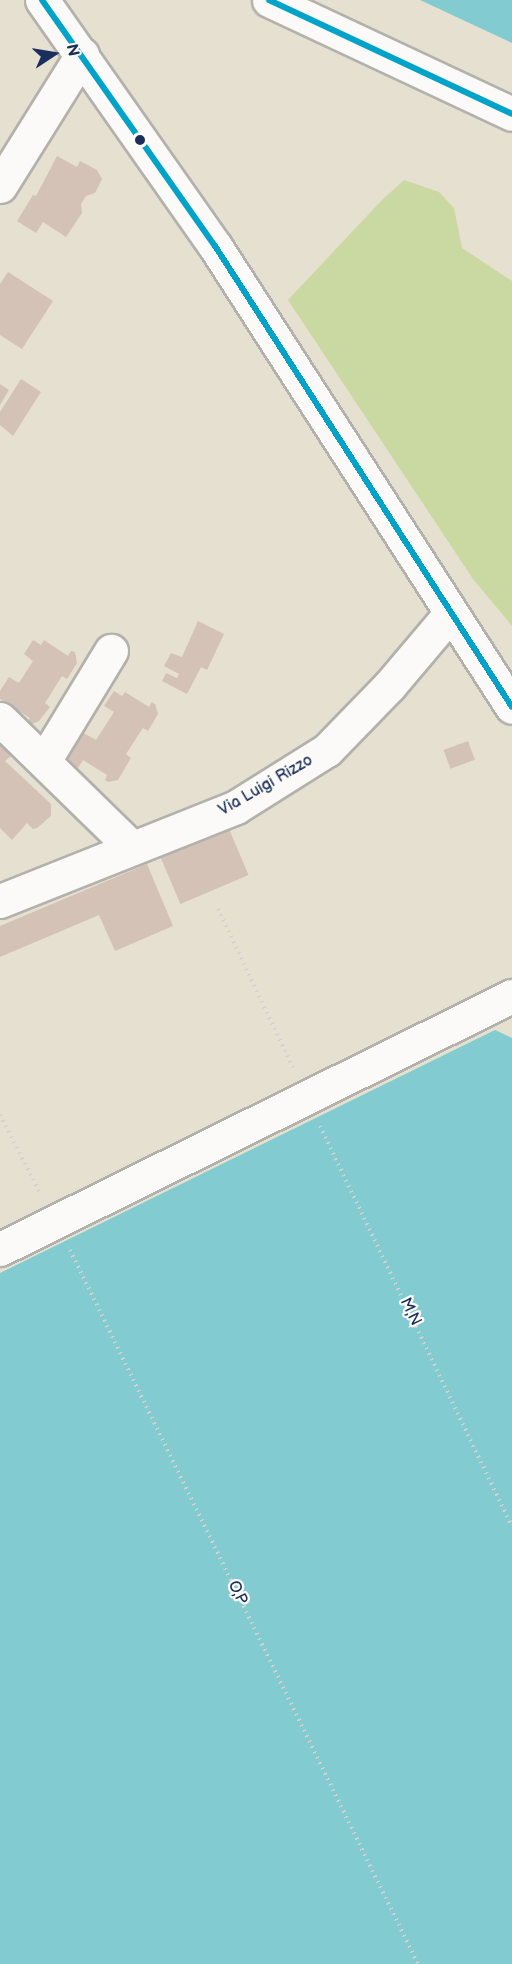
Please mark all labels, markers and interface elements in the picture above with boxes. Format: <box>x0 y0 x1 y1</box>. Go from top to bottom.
north arrow <box>24 24 84 84</box>
text: N <box>62 42 83 58</box>
unlabelled marker <box>134 134 146 146</box>
street label: Via Luigi Rizzo <box>216 751 316 821</box>
street label: M,N <box>395 1295 425 1329</box>
street label: O,P <box>223 1578 251 1608</box>

